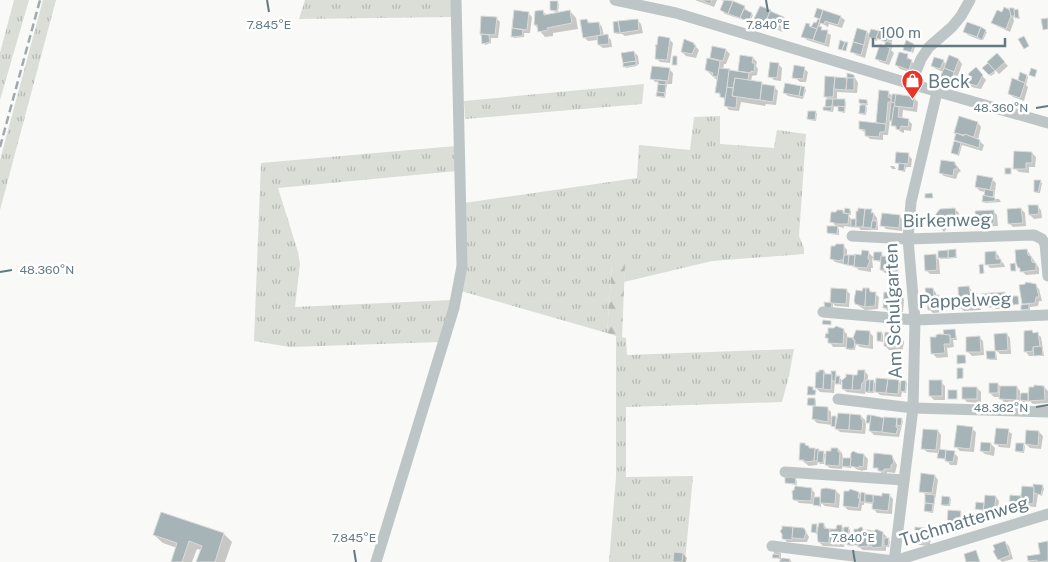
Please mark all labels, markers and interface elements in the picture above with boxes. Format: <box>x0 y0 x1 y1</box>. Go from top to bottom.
scale bar <box>873 15 1006 47</box>
text: 7.845°E <box>247 18 291 32</box>
text: 7.840°E <box>746 18 790 32</box>
text: 100 m <box>880 24 921 41</box>
shop icon: Beck <box>900 69 924 100</box>
place label: Beck <box>928 71 970 92</box>
text: 48.360°N <box>974 101 1028 115</box>
street label: Birkenweg <box>902 209 992 231</box>
street label: Am Schulgarten <box>880 243 906 379</box>
text: 48.360°N <box>20 263 74 277</box>
street label: Pappelweg <box>918 288 1012 312</box>
text: 48.362°N <box>974 401 1028 415</box>
street label: Tuchmattenweg <box>897 491 1031 551</box>
text: 7.845°E <box>332 531 376 545</box>
text: 7.840°E <box>831 531 875 545</box>

